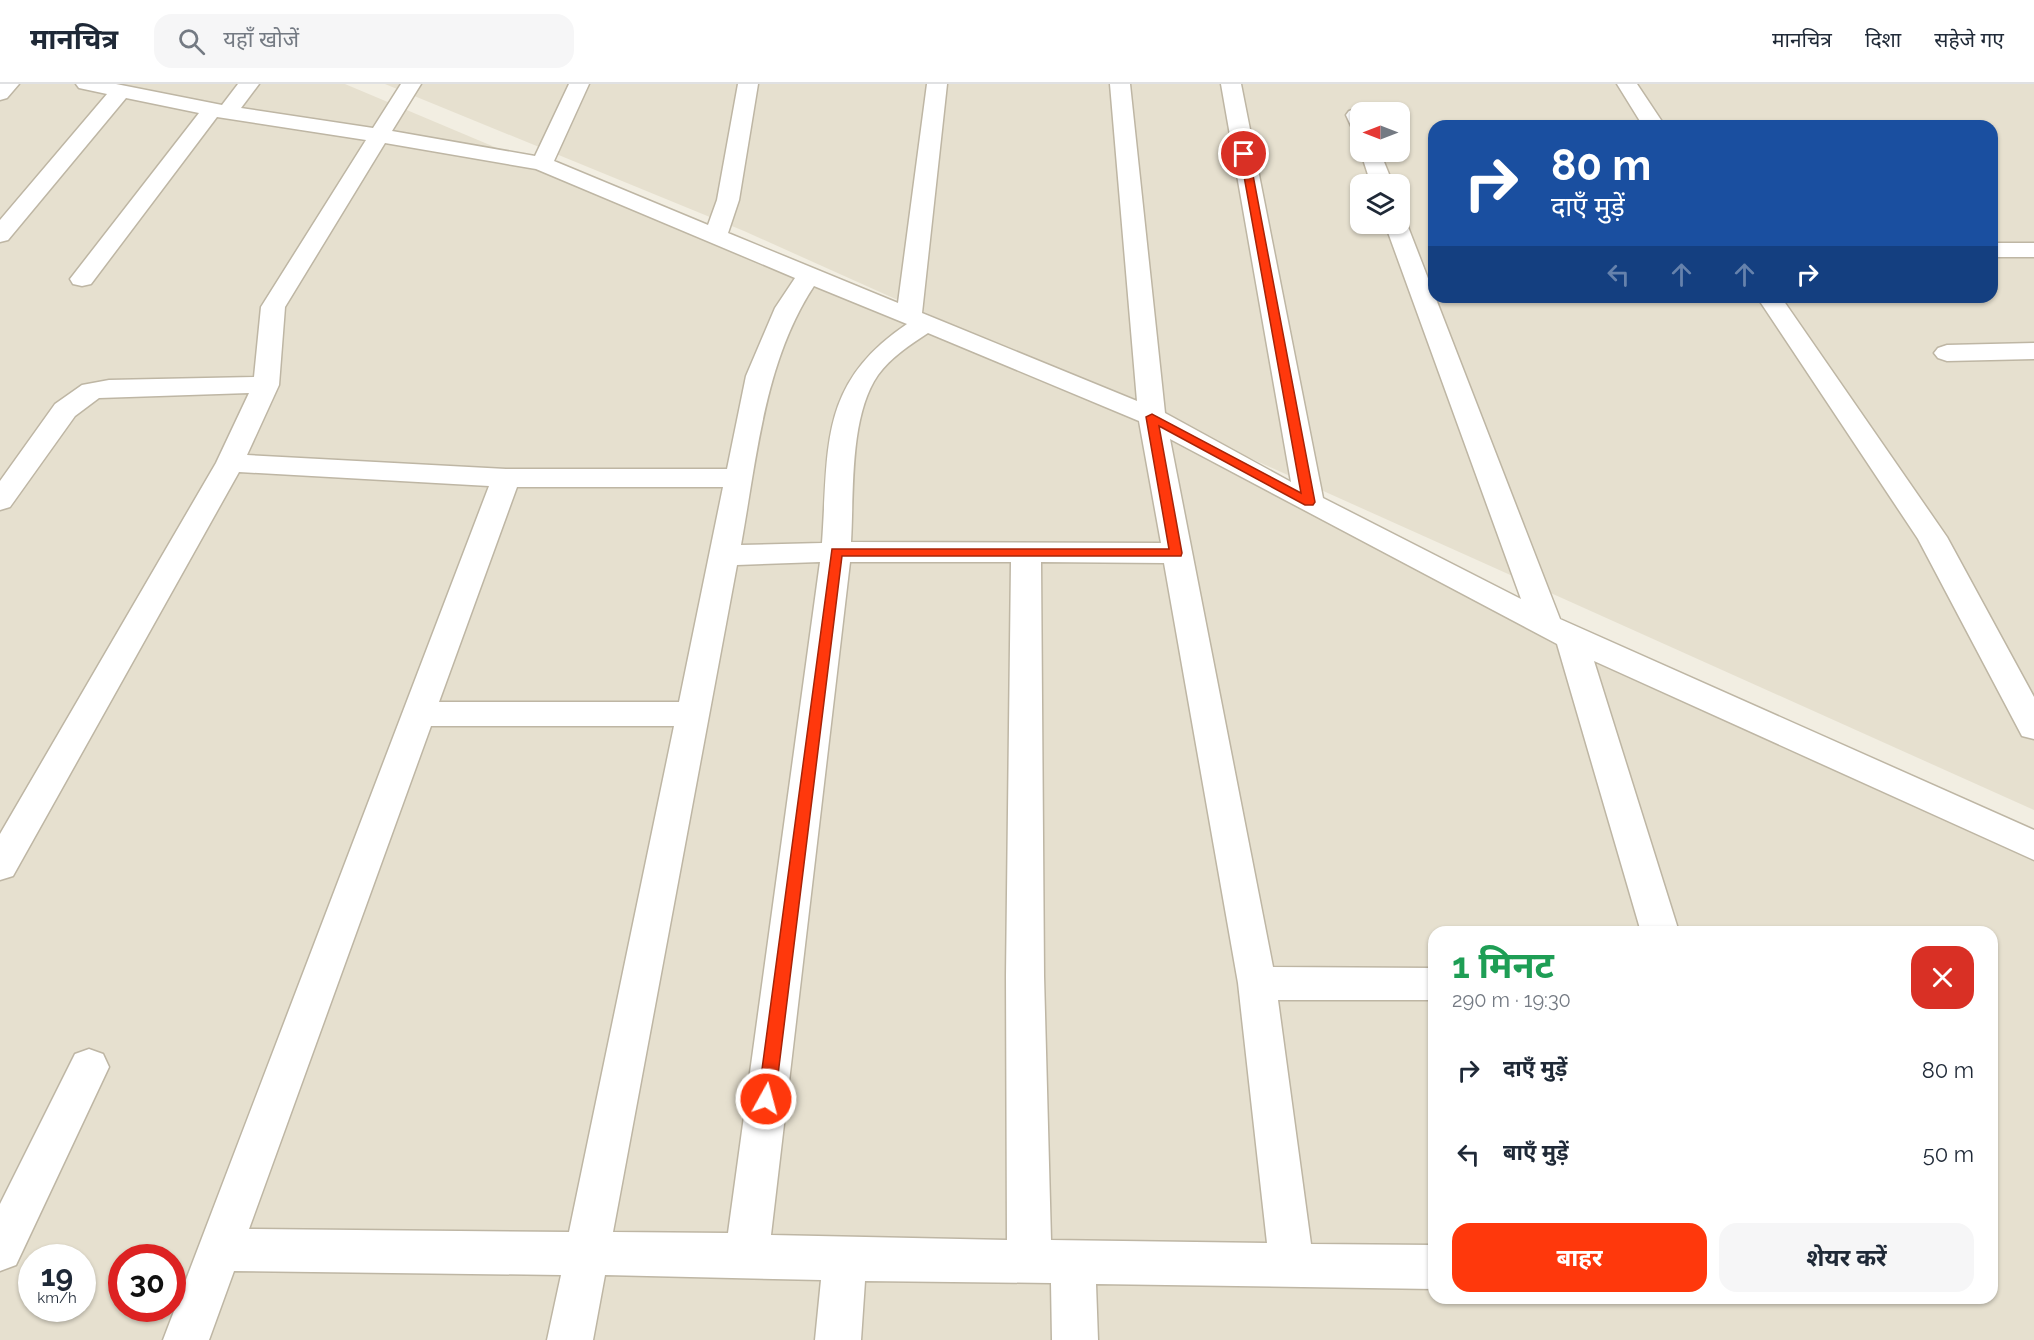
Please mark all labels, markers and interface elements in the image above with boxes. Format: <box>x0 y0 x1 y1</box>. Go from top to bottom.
search box <box>154 14 574 68</box>
text: मानचित्र <box>30 23 118 56</box>
icon: search <box>175 25 208 58</box>
text: यहाँ खोजें <box>223 26 299 52</box>
text: मानचित्र <box>1772 27 1832 52</box>
text: दिशा <box>1865 27 1901 52</box>
text: सहेजे गए <box>1934 27 2004 52</box>
north arrow <box>1350 102 1410 162</box>
map controls <box>1350 102 1410 234</box>
pin <box>1218 128 1269 179</box>
icon: arrive <box>1227 137 1260 170</box>
text: 80 m <box>1551 141 1651 190</box>
icon: right <box>1452 144 1530 222</box>
button: layers <box>1350 174 1410 234</box>
text: दाएँ मुड़ें <box>1551 191 1625 222</box>
icon: left <box>1602 258 1635 291</box>
icon: ahead <box>1665 258 1698 291</box>
icon: ahead <box>1728 258 1761 291</box>
icon: right <box>1791 258 1824 291</box>
text: 1 मिनट <box>1452 944 1554 986</box>
button: close <box>1911 946 1974 1009</box>
text: 290 m · 19:30 <box>1452 988 1571 1012</box>
icon: right <box>1452 1054 1485 1087</box>
text: दाएँ मुड़ें <box>1503 1055 1567 1081</box>
text: 80 m <box>1922 1057 1974 1083</box>
position arrow <box>734 1067 798 1131</box>
icon: left <box>1452 1138 1485 1171</box>
text: बाएँ मुड़ें <box>1503 1139 1569 1165</box>
text: 50 m <box>1923 1141 1974 1167</box>
button: बाहर <box>1452 1223 1707 1292</box>
button: शेयर करें <box>1719 1223 1974 1292</box>
speed limit sign: 30 <box>108 1244 186 1322</box>
text: 19 <box>41 1258 73 1293</box>
text: km/h <box>37 1289 77 1307</box>

